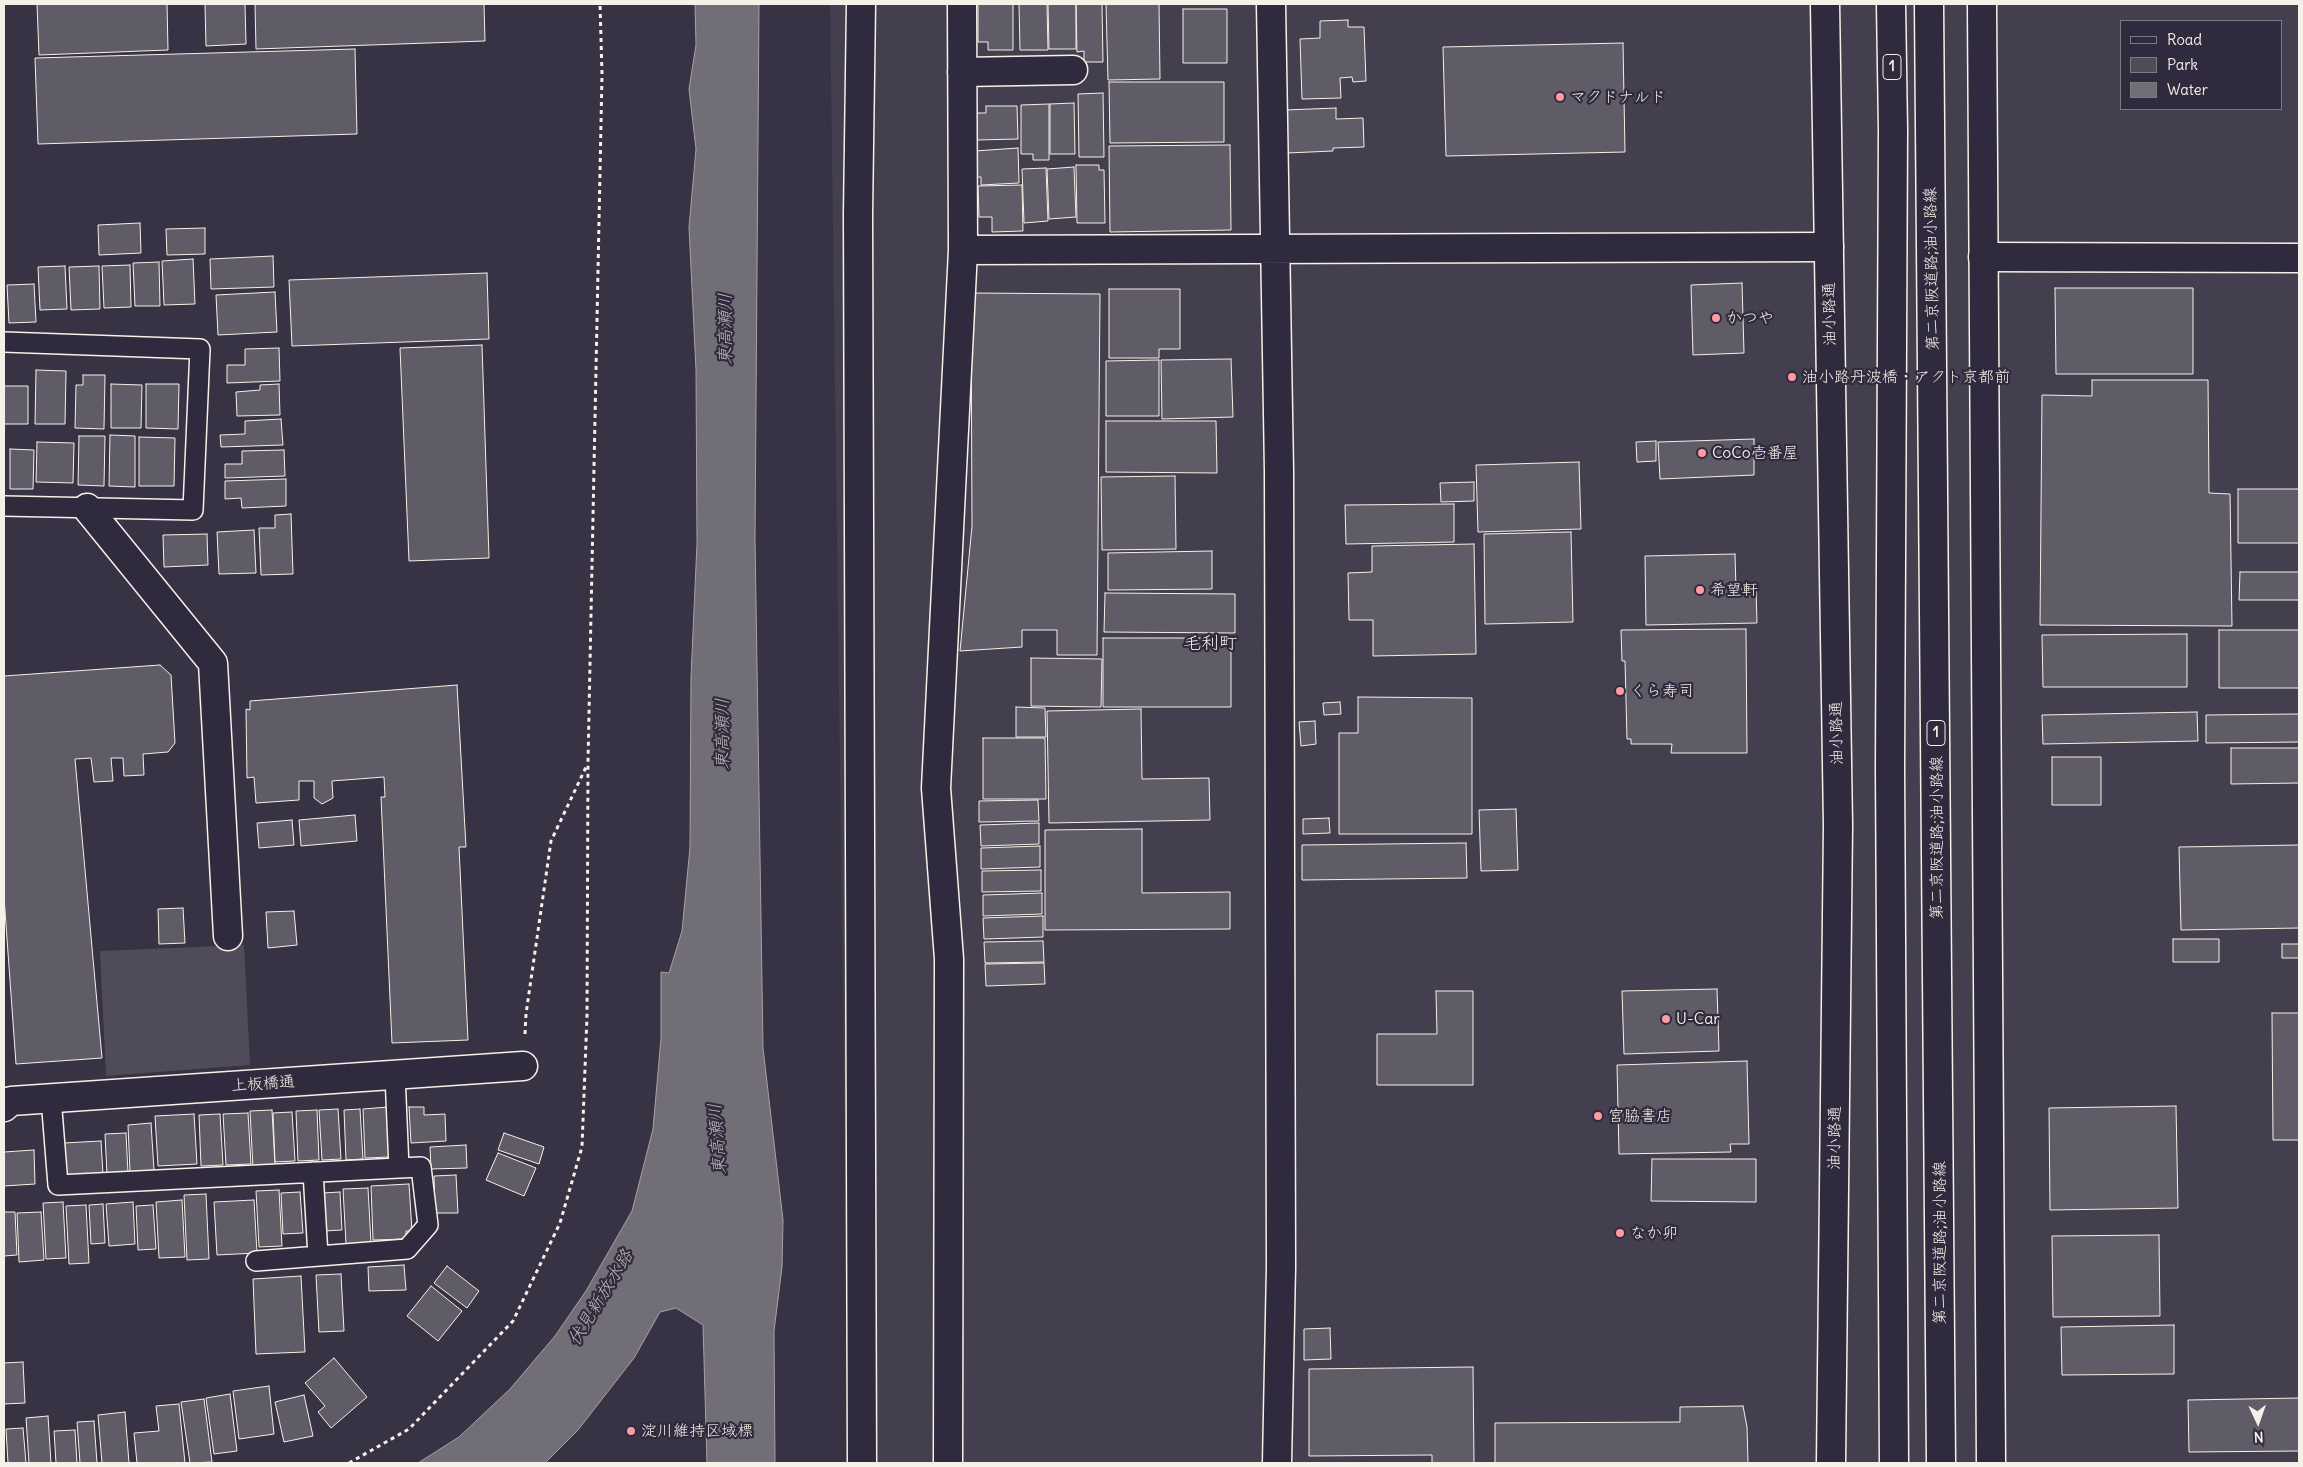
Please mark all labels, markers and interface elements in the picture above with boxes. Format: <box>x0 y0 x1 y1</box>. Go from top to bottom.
legend <box>2120 20 2283 110</box>
text: Road <box>2167 30 2202 49</box>
road number: 1 <box>1883 54 1901 80</box>
text: Park <box>2167 55 2198 74</box>
text: Water <box>2167 80 2208 99</box>
place label: マクドナルド <box>1570 87 1666 107</box>
marker: マクドナルド <box>1554 91 1566 103</box>
street label: 第二京阪道路;油小路線 <box>1921 187 1943 351</box>
street label: 油小路通 <box>1820 282 1840 346</box>
water label: 東高瀬川 <box>715 293 737 365</box>
place label: かつや <box>1726 308 1774 328</box>
marker: かつや <box>1710 312 1722 324</box>
place label: 油小路丹波橋・アクト京都前 <box>1802 367 2010 387</box>
marker: 油小路丹波橋・アクト京都前 <box>1786 371 1798 383</box>
place label: CoCo壱番屋 <box>1712 443 1799 463</box>
marker: CoCo壱番屋 <box>1696 447 1708 459</box>
place label: 希望軒 <box>1710 580 1758 600</box>
marker: 希望軒 <box>1694 584 1706 596</box>
district label: 毛利町 <box>1183 633 1237 655</box>
place label: くら寿司 <box>1630 681 1694 701</box>
marker: くら寿司 <box>1614 685 1626 697</box>
water label: 東高瀬川 <box>712 698 734 770</box>
street label: 油小路通 <box>1827 701 1847 765</box>
road number: 1 <box>1927 720 1945 746</box>
street label: 第二京阪道路;油小路線 <box>1927 756 1947 920</box>
place label: U-Car <box>1676 1009 1720 1029</box>
marker: U-Car <box>1660 1013 1672 1025</box>
street label: 上板橋通 <box>230 1072 296 1096</box>
water label: 東高瀬川 <box>705 1102 731 1176</box>
place label: 宮脇書店 <box>1608 1106 1672 1126</box>
street label: 油小路通 <box>1825 1106 1845 1170</box>
marker: 宮脇書店 <box>1592 1110 1604 1122</box>
street label: 第二京阪道路;油小路線 <box>1930 1161 1950 1325</box>
place label: なか卯 <box>1630 1223 1678 1243</box>
marker: なか卯 <box>1614 1227 1626 1239</box>
water label: 伏見新放水路 <box>564 1246 638 1350</box>
north arrow <box>2233 1397 2283 1447</box>
place label: 淀川維持区域標 <box>641 1421 753 1441</box>
marker: 淀川維持区域標 <box>625 1425 637 1437</box>
text: N <box>2253 1428 2264 1446</box>

